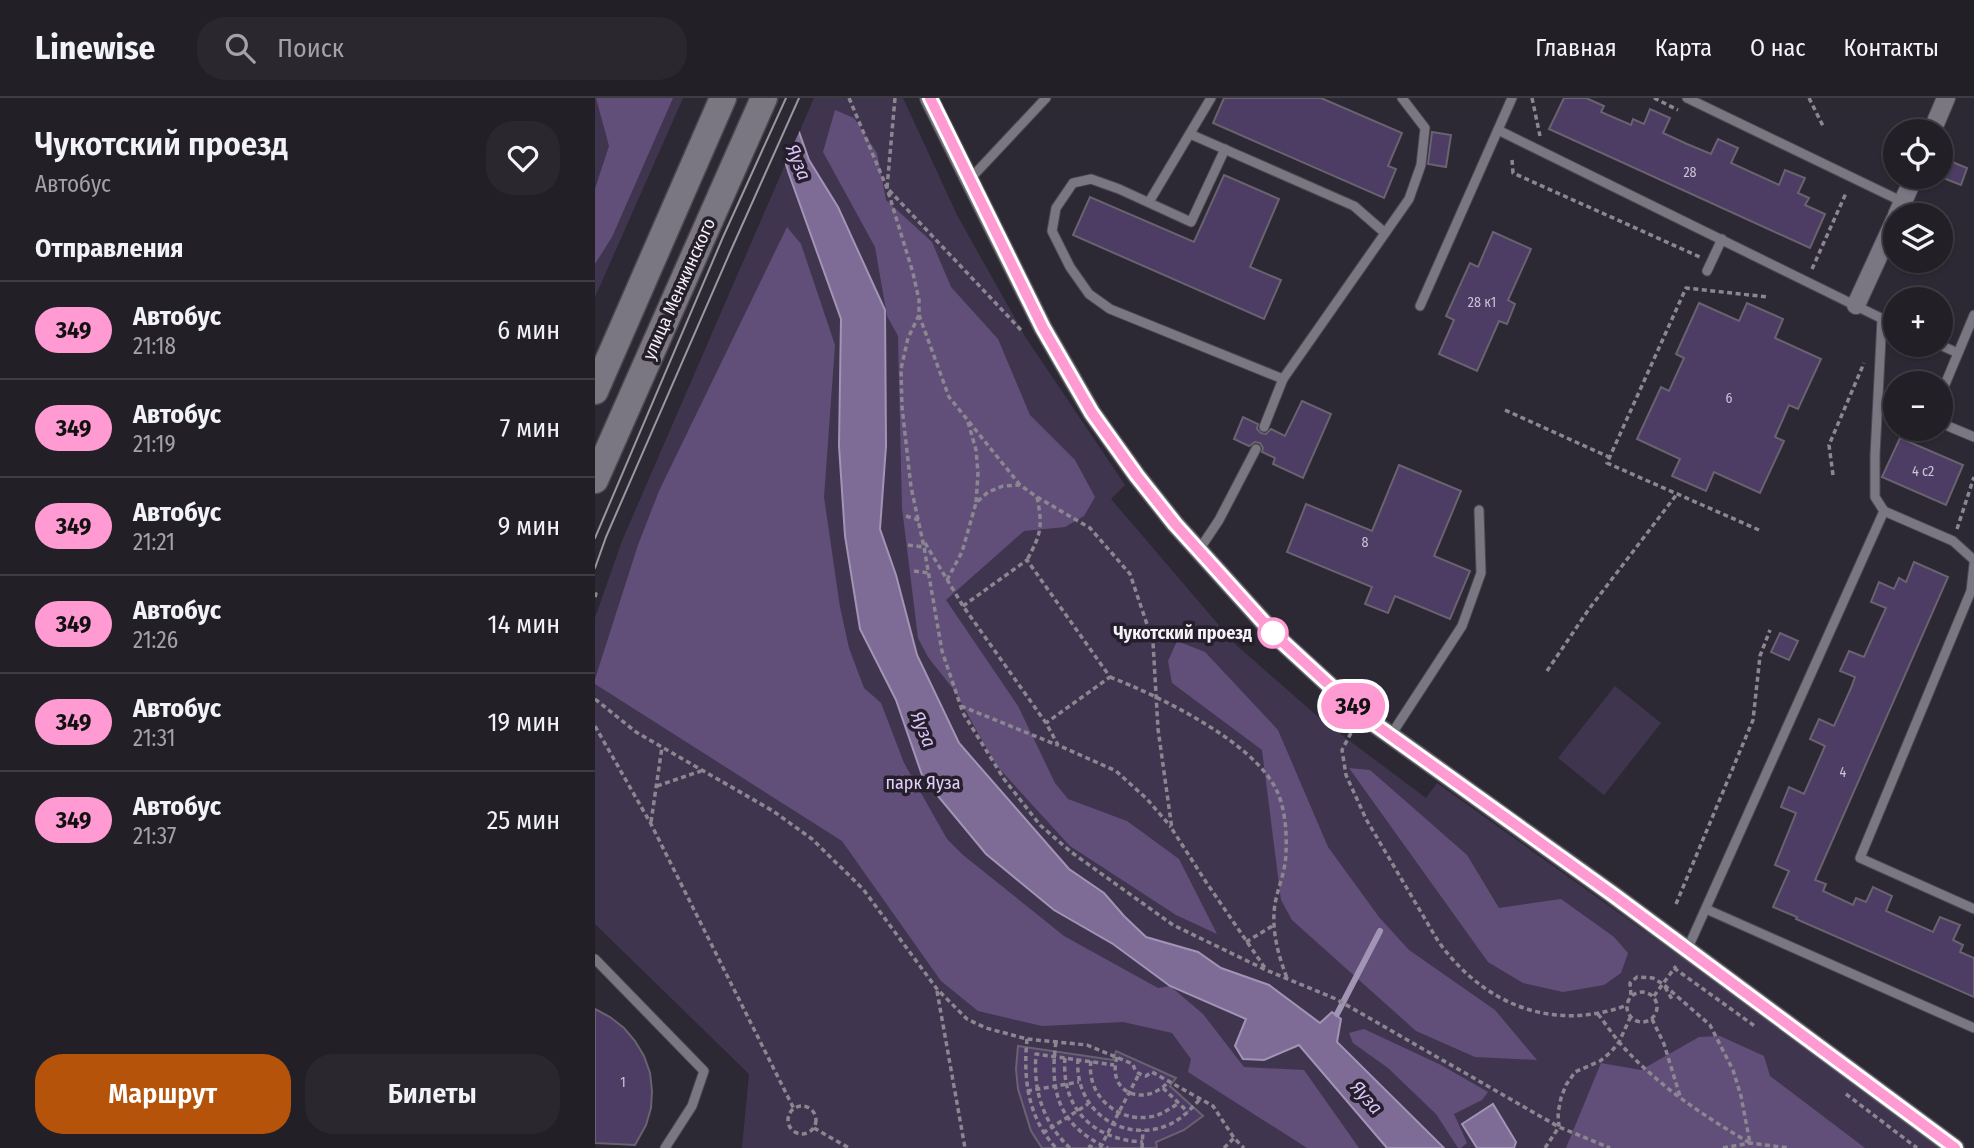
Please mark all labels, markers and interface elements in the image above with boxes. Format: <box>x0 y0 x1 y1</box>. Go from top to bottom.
search box <box>197 17 687 80</box>
text: Linewise <box>35 28 155 68</box>
icon: search <box>221 29 259 67</box>
text: Поиск <box>277 33 344 64</box>
text: Главная <box>1535 34 1617 62</box>
text: Карта <box>1655 34 1712 62</box>
text: О нас <box>1750 34 1805 62</box>
text: Контакты <box>1843 34 1939 62</box>
map controls <box>1883 119 1953 441</box>
button: locate <box>1883 119 1953 189</box>
button: heart <box>486 121 560 195</box>
text: Чукотский проезд <box>35 124 288 164</box>
water label: Яуза <box>781 140 816 184</box>
house number: 28 <box>1683 164 1697 181</box>
text: Автобус <box>35 170 111 198</box>
button: layers <box>1883 203 1953 273</box>
street label: улица Менжинского <box>638 215 720 363</box>
text: Отправления <box>35 233 184 264</box>
button: + <box>1883 287 1953 357</box>
house number: 28 к1 <box>1468 294 1496 311</box>
text: Автобус <box>133 301 221 332</box>
text: 6 мин <box>497 315 560 346</box>
text: 349 <box>56 316 91 344</box>
text: 21:18 <box>133 332 176 360</box>
button: − <box>1883 371 1953 441</box>
house number: 6 <box>1726 390 1733 407</box>
text: Автобус <box>133 399 221 430</box>
text: 7 мин <box>500 413 560 444</box>
text: 349 <box>56 414 91 442</box>
text: 21:19 <box>133 430 176 458</box>
house number: 4 с2 <box>1912 463 1934 480</box>
text: Автобус <box>133 497 221 528</box>
text: 9 мин <box>498 511 560 542</box>
text: 349 <box>56 512 91 540</box>
text: 21:21 <box>133 528 175 556</box>
house number: 8 <box>1362 534 1369 551</box>
text: Автобус <box>133 595 221 626</box>
text: 14 мин <box>488 609 560 640</box>
text: 349 <box>56 610 91 638</box>
marker: Чукотский проезд <box>1258 618 1288 648</box>
place label: Чукотский проезд <box>1113 622 1252 644</box>
text: 21:26 <box>133 626 178 654</box>
line badge: 349 <box>1313 683 1393 729</box>
text: 349 <box>1335 692 1371 720</box>
text: Автобус <box>133 693 221 724</box>
text: 19 мин <box>487 707 560 738</box>
water label: Яуза <box>906 707 941 751</box>
text: 349 <box>56 708 91 736</box>
text: 21:31 <box>133 724 175 752</box>
house number: 4 <box>1840 764 1847 781</box>
park label: парк Яуза <box>885 772 961 794</box>
text: Автобус <box>133 791 221 822</box>
text: 25 мин <box>487 805 560 836</box>
text: 349 <box>56 806 91 834</box>
text: 21:37 <box>133 822 176 850</box>
button: Маршрут <box>35 1054 291 1134</box>
button: Билеты <box>305 1054 560 1134</box>
house number: 1 <box>620 1074 626 1091</box>
water label: Яуза <box>1345 1075 1387 1119</box>

